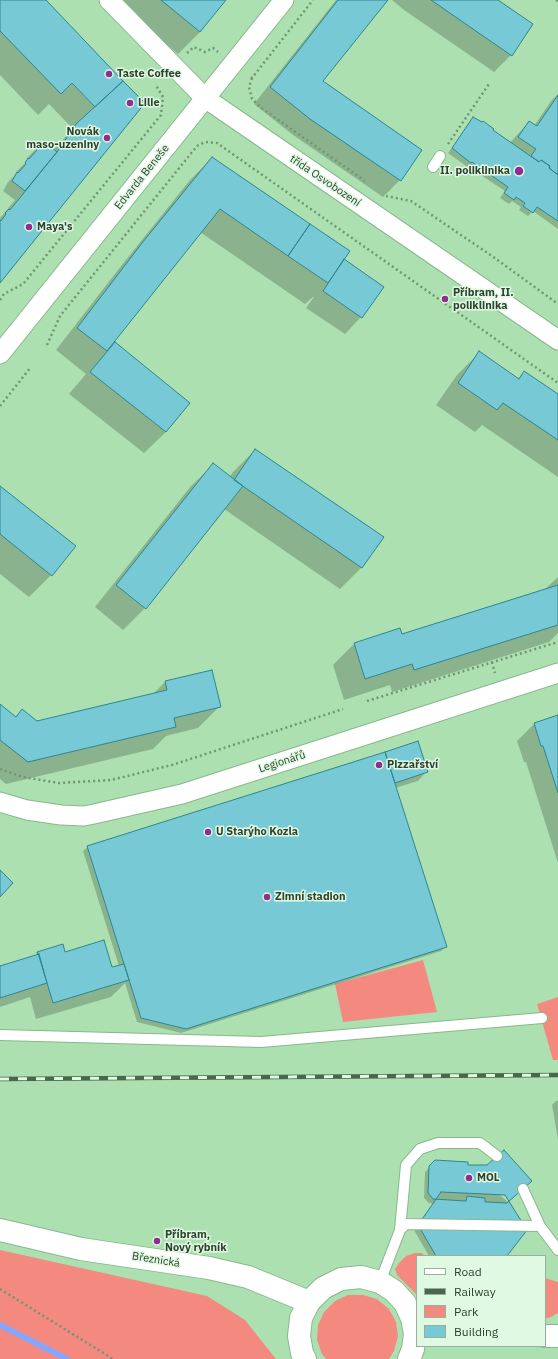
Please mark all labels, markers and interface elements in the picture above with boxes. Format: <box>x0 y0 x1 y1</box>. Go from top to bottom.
place label: Taste Coffee <box>117 67 181 81</box>
marker: Taste Coffee <box>104 69 114 79</box>
place label: Lilie <box>138 96 160 110</box>
marker: Lilie <box>125 98 135 108</box>
place label: Novák maso-uzeniny <box>26 125 99 151</box>
marker: Novák maso-uzeniny <box>102 133 112 143</box>
street label: Edvarda Beneše <box>112 142 172 212</box>
street label: třída Osvobození <box>287 152 363 210</box>
place label: II. poliklinika <box>440 164 510 178</box>
marker: II. poliklinika <box>513 165 525 177</box>
place label: Maya's <box>37 220 72 234</box>
marker: Maya's <box>24 222 34 232</box>
place label: Příbram, II. poliklinika <box>453 286 514 312</box>
marker: Příbram, II. poliklinika <box>440 294 450 304</box>
street label: Legionářů <box>257 748 307 776</box>
place label: Pizzařství <box>387 758 438 772</box>
marker: Pizzařství <box>374 760 384 770</box>
place label: U Starýho Kozla <box>216 825 298 839</box>
marker: U Starýho Kozla <box>203 827 213 837</box>
place label: Zimní stadion <box>275 890 345 904</box>
marker: Zimní stadion <box>262 892 272 902</box>
place label: MOL <box>477 1171 500 1185</box>
marker: MOL <box>464 1173 474 1183</box>
place label: Příbram, Nový rybník <box>165 1228 227 1254</box>
marker: Příbram, Nový rybník <box>152 1236 162 1246</box>
street label: Březnická <box>131 1250 181 1270</box>
legend <box>416 1255 546 1347</box>
text: Road <box>454 1264 482 1279</box>
text: Railway <box>454 1284 496 1299</box>
text: Park <box>454 1304 478 1319</box>
text: Building <box>454 1324 498 1339</box>

